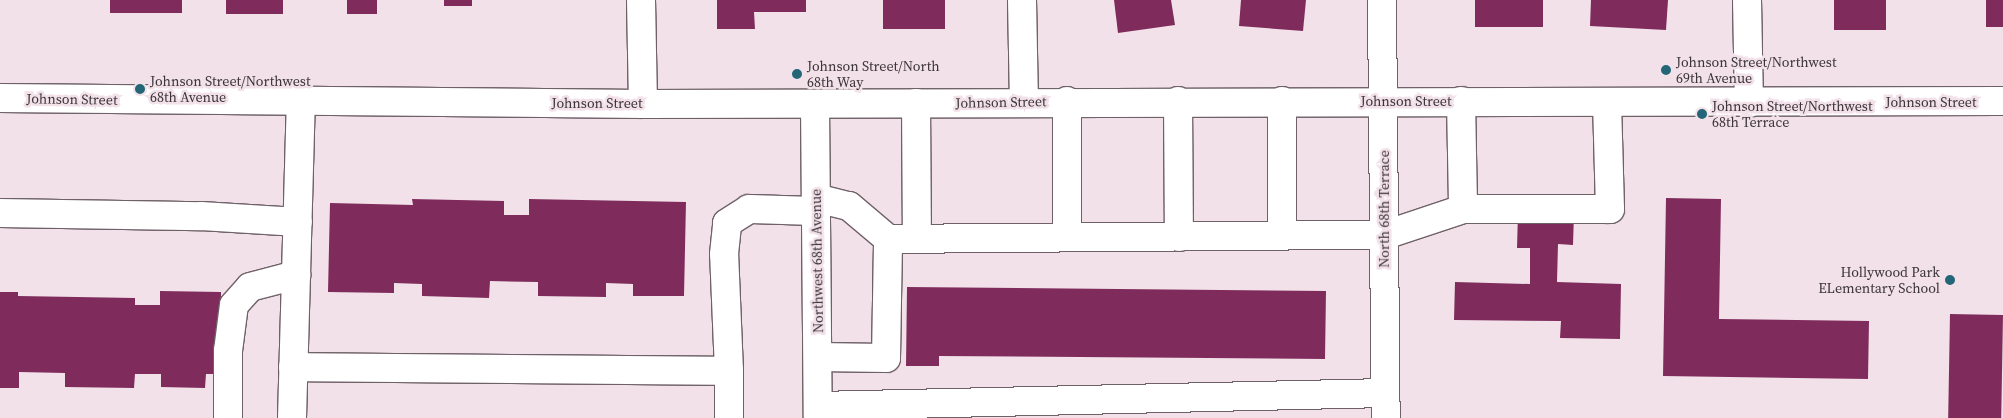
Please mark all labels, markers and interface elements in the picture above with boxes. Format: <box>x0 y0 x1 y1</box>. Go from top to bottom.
place label: Johnson Street/Northwest 69th Avenue <box>1676 54 1836 86</box>
place label: Johnson Street/North 68th Way <box>807 58 940 90</box>
marker: Johnson Street/Northwest 69th Avenue <box>1660 64 1672 76</box>
marker: Johnson Street/North 68th Way <box>791 68 803 80</box>
place label: Johnson Street/Northwest 68th Avenue <box>150 73 310 105</box>
marker: Johnson Street/Northwest 68th Avenue <box>134 83 146 95</box>
street label: Johnson Street <box>26 90 118 108</box>
street label: Johnson Street <box>955 93 1047 111</box>
street label: Johnson Street <box>1360 93 1452 109</box>
street label: Johnson Street <box>1885 94 1977 110</box>
street label: Johnson Street <box>551 95 643 111</box>
place label: Johnson Street/Northwest 68th Terrace <box>1712 98 1872 130</box>
marker: Johnson Street/Northwest 68th Terrace <box>1696 108 1708 120</box>
street label: North 68th Terrace <box>1376 150 1392 268</box>
street label: Northwest 68th Avenue <box>807 189 827 333</box>
place label: Hollywood Park ELementary School <box>1818 264 1940 296</box>
marker: Hollywood Park ELementary School <box>1944 274 1956 286</box>

